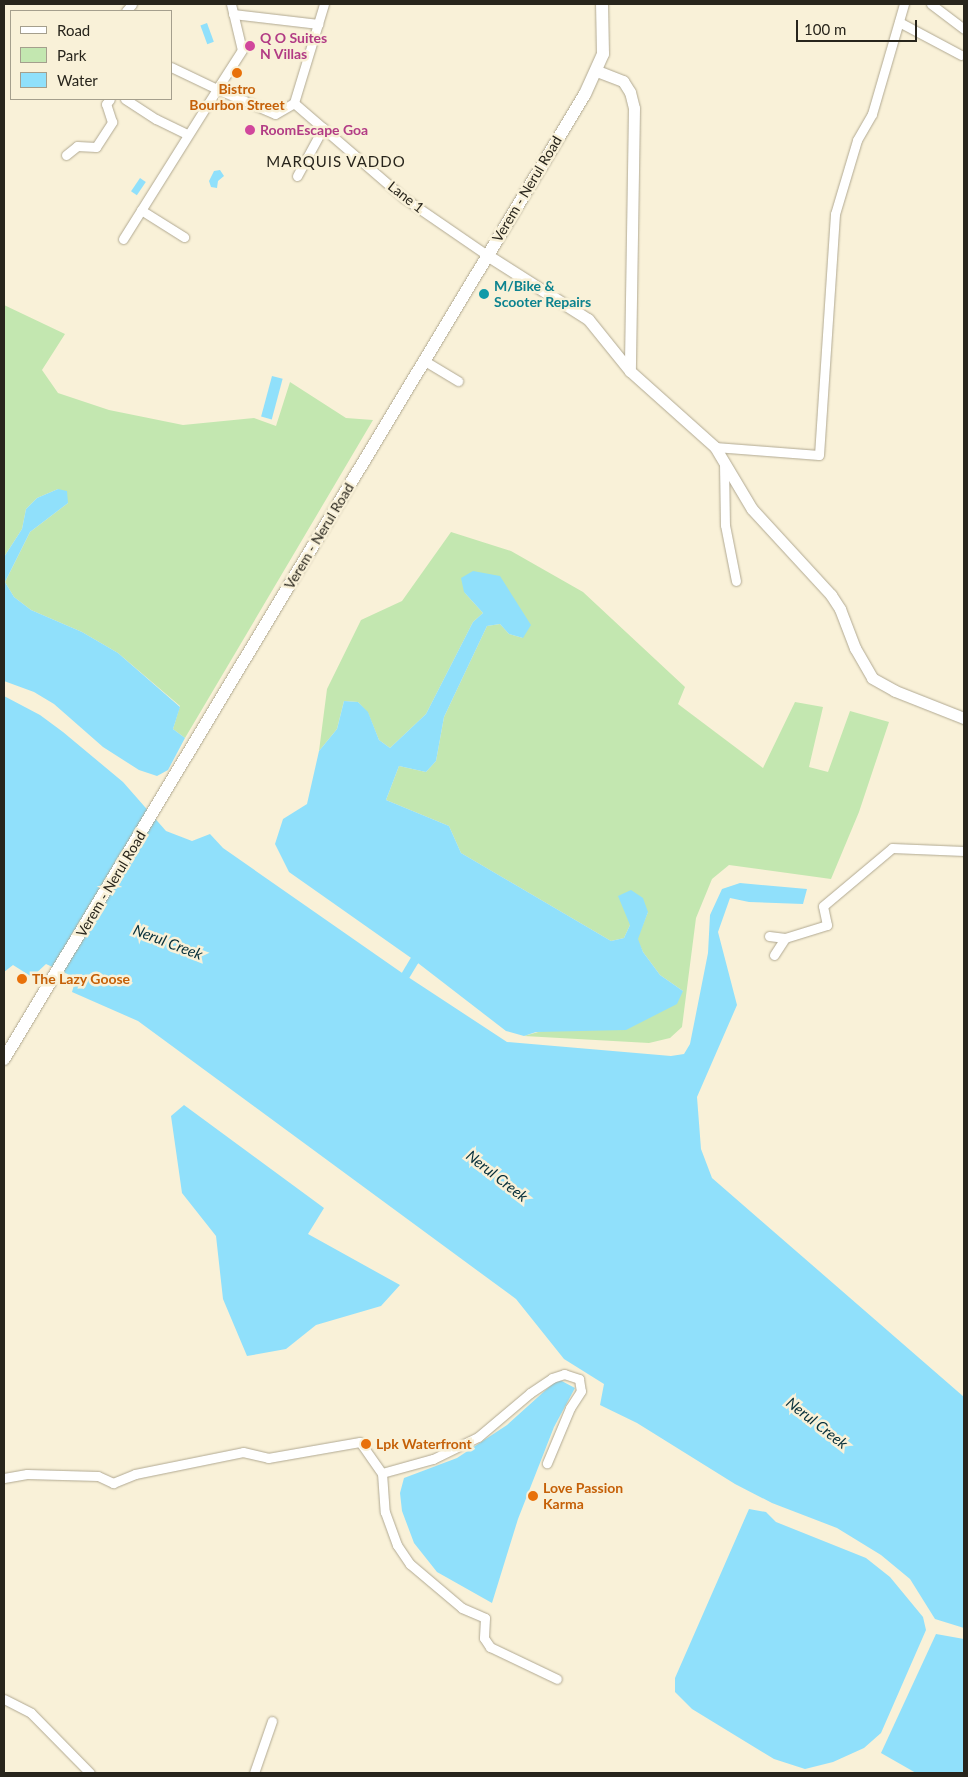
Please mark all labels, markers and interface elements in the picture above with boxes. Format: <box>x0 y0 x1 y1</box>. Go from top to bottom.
legend <box>10 10 172 100</box>
scale bar <box>798 10 919 42</box>
text: 100 m <box>804 20 846 38</box>
text: Road <box>57 21 90 39</box>
place label: Q O Suites N Villas <box>260 30 327 62</box>
marker: Q O Suites N Villas <box>244 40 256 52</box>
text: Park <box>57 46 86 64</box>
marker: Bistro Bourbon Street <box>231 67 243 79</box>
text: Water <box>57 71 98 89</box>
place label: Bistro Bourbon Street <box>189 81 285 114</box>
place label: RoomEscape Goa <box>260 122 368 138</box>
marker: RoomEscape Goa <box>244 124 256 136</box>
street label: Verem - Nerul Road <box>489 133 565 245</box>
district label: MARQUIS VADDO <box>264 153 408 171</box>
street label: Lane 1 <box>385 178 427 216</box>
place label: M/Bike & Scooter Repairs <box>494 278 591 310</box>
marker: M/Bike & Scooter Repairs <box>478 288 490 300</box>
street label: Verem - Nerul Road <box>281 480 357 592</box>
street label: Verem - Nerul Road <box>73 828 149 940</box>
water label: Nerul Creek <box>131 920 205 964</box>
place label: The Lazy Goose <box>32 971 130 987</box>
marker: The Lazy Goose <box>16 973 28 985</box>
water label: Nerul Creek <box>463 1146 531 1206</box>
water label: Nerul Creek <box>783 1393 851 1453</box>
place label: Lpk Waterfront <box>376 1436 472 1452</box>
marker: Lpk Waterfront <box>360 1438 372 1450</box>
place label: Love Passion Karma <box>543 1480 623 1512</box>
marker: Love Passion Karma <box>527 1490 539 1502</box>

